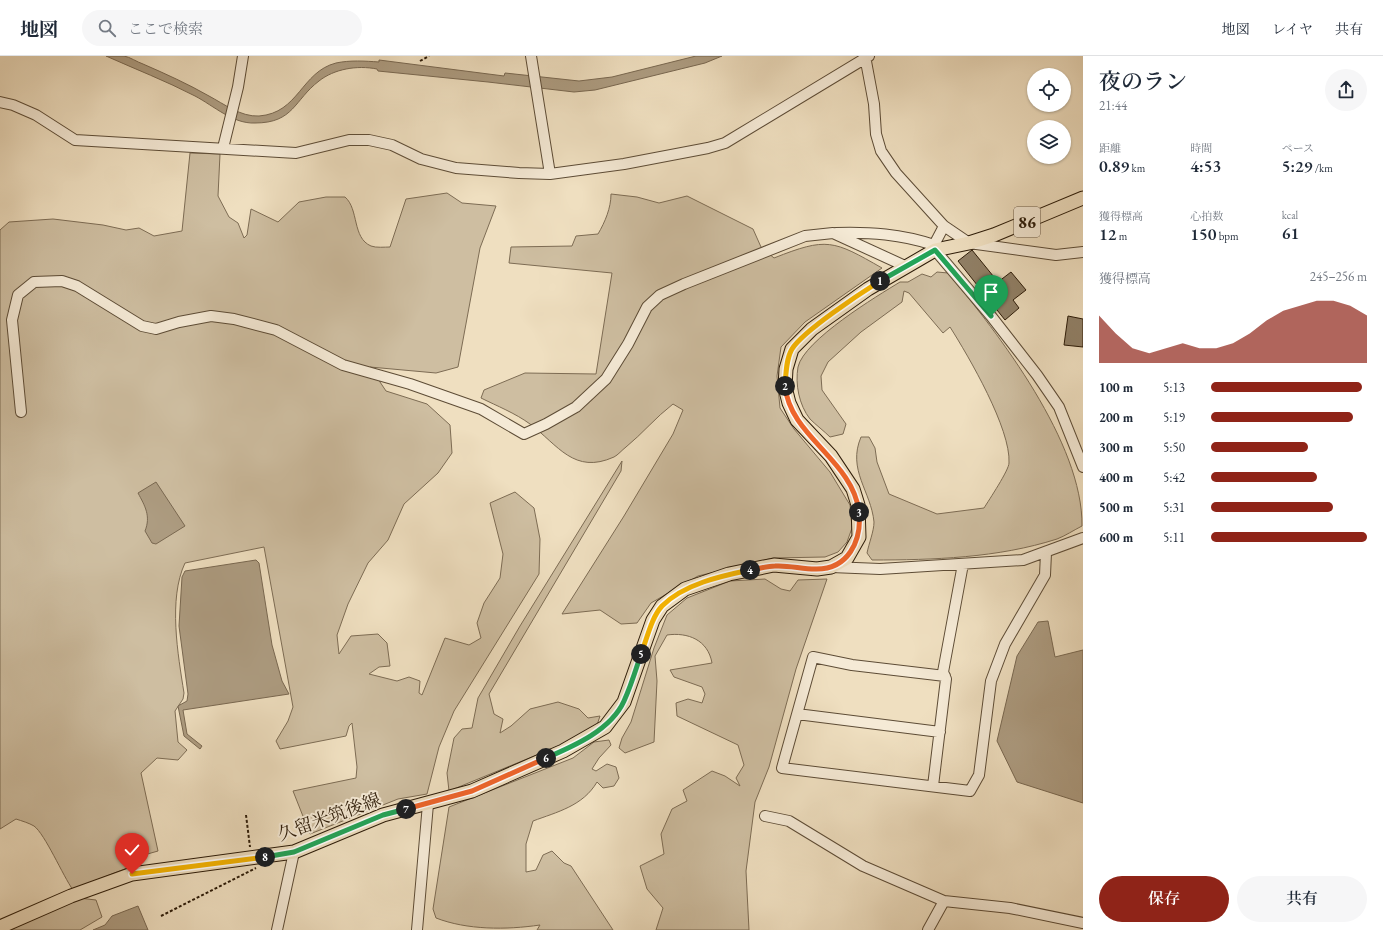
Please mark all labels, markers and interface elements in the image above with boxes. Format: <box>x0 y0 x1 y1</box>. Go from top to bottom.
search box <box>82 10 362 46</box>
text: 地図 <box>20 17 58 42</box>
icon: search <box>96 17 118 39</box>
text: ここで検索 <box>128 19 203 38</box>
text: 地図 <box>1222 20 1250 38</box>
text: レイヤ <box>1272 20 1313 38</box>
text: 共有 <box>1335 20 1363 38</box>
text: 夜のラン <box>1099 67 1187 96</box>
map controls <box>1027 68 1071 164</box>
button: locate <box>1027 68 1071 112</box>
button: share <box>1325 69 1367 111</box>
text: 21:44 <box>1099 97 1127 114</box>
button: layers <box>1027 120 1071 164</box>
text: 距離 <box>1099 141 1121 155</box>
text: 時間 <box>1190 141 1212 155</box>
text: ペース <box>1282 141 1314 155</box>
text: 0.89 <box>1099 155 1129 177</box>
text: 4:53 <box>1190 155 1221 177</box>
text: 5:29 <box>1282 155 1312 177</box>
text: km <box>1129 161 1145 175</box>
text: /km <box>1312 161 1333 175</box>
road number: 86 <box>1014 207 1040 237</box>
text: kcal <box>1282 208 1298 222</box>
text: 獲得標高 <box>1099 209 1143 223</box>
text: 心拍数 <box>1190 209 1223 223</box>
text: 61 <box>1282 222 1299 244</box>
text: 12 <box>1099 223 1116 245</box>
text: 150 <box>1190 223 1217 245</box>
text: m <box>1116 229 1127 243</box>
text: bpm <box>1217 229 1239 243</box>
text: 245–256 m <box>1310 268 1367 285</box>
text: 獲得標高 <box>1099 270 1151 287</box>
pin: 1 <box>870 271 890 291</box>
text: 1 <box>877 274 883 288</box>
pin <box>974 275 1008 316</box>
icon: arrive <box>980 281 1002 303</box>
pin: 2 <box>775 376 795 396</box>
text: 2 <box>782 379 788 393</box>
text: 100 m <box>1099 379 1133 396</box>
text: 5:13 <box>1163 379 1185 396</box>
text: 200 m <box>1099 409 1133 426</box>
text: 5:19 <box>1163 409 1185 426</box>
text: 300 m <box>1099 439 1133 456</box>
text: 5:50 <box>1163 439 1185 456</box>
text: 400 m <box>1099 469 1133 486</box>
text: 5:42 <box>1163 469 1185 486</box>
text: 500 m <box>1099 499 1133 516</box>
text: 5:31 <box>1163 499 1185 516</box>
pin: 3 <box>849 502 869 522</box>
text: 3 <box>856 505 862 519</box>
text: 600 m <box>1099 529 1133 546</box>
text: 5:11 <box>1163 529 1185 546</box>
pin: 4 <box>740 560 760 580</box>
text: 4 <box>747 563 753 577</box>
pin: 5 <box>631 644 651 664</box>
text: 5 <box>638 647 644 661</box>
pin: 6 <box>536 748 556 768</box>
text: 6 <box>543 751 549 765</box>
street label: 久留米筑後線 <box>274 787 384 846</box>
pin: 7 <box>396 799 416 819</box>
text: 7 <box>403 802 409 816</box>
pin <box>115 833 149 874</box>
icon: check <box>121 839 143 861</box>
pin: 8 <box>255 847 275 867</box>
text: 8 <box>262 850 268 864</box>
button: 保存 <box>1099 876 1229 922</box>
button: 共有 <box>1237 876 1367 922</box>

